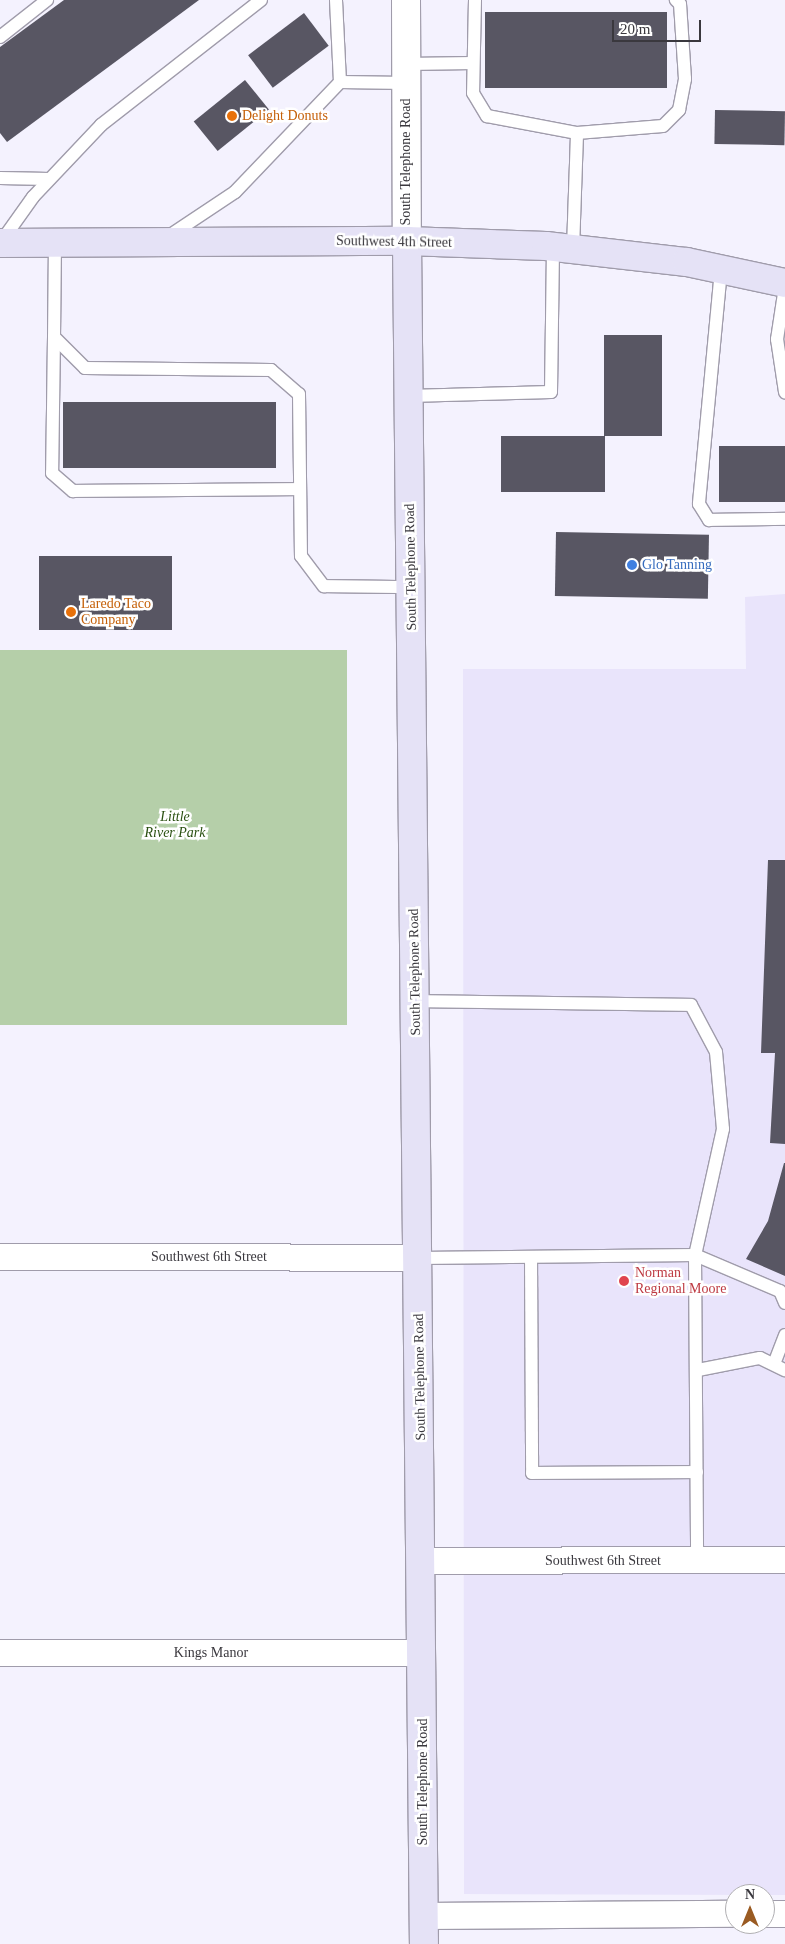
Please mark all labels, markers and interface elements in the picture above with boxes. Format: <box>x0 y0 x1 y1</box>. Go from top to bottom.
scale bar <box>615 10 704 42</box>
text: 20 m <box>620 21 650 37</box>
street label: South Telephone Road <box>398 98 414 226</box>
place label: Delight Donuts <box>242 108 328 124</box>
marker: Delight Donuts <box>226 110 238 122</box>
street label: Southwest 4th Street <box>336 233 452 251</box>
street label: South Telephone Road <box>401 503 421 631</box>
place label: Glo Tanning <box>642 557 712 573</box>
marker: Glo Tanning <box>626 559 638 571</box>
place label: Laredo Taco Company <box>81 596 151 628</box>
marker: Laredo Taco Company <box>65 606 77 618</box>
park label: Little River Park <box>144 809 206 842</box>
street label: South Telephone Road <box>405 908 425 1036</box>
street label: Southwest 6th Street <box>151 1249 267 1265</box>
place label: Norman Regional Moore <box>635 1265 726 1298</box>
marker: Norman Regional Moore <box>617 1274 631 1288</box>
street label: South Telephone Road <box>410 1313 430 1441</box>
street label: Southwest 6th Street <box>545 1553 661 1569</box>
street label: Kings Manor <box>174 1645 248 1661</box>
street label: South Telephone Road <box>415 1718 431 1846</box>
north arrow <box>725 1884 775 1934</box>
text: N <box>745 1887 755 1902</box>

